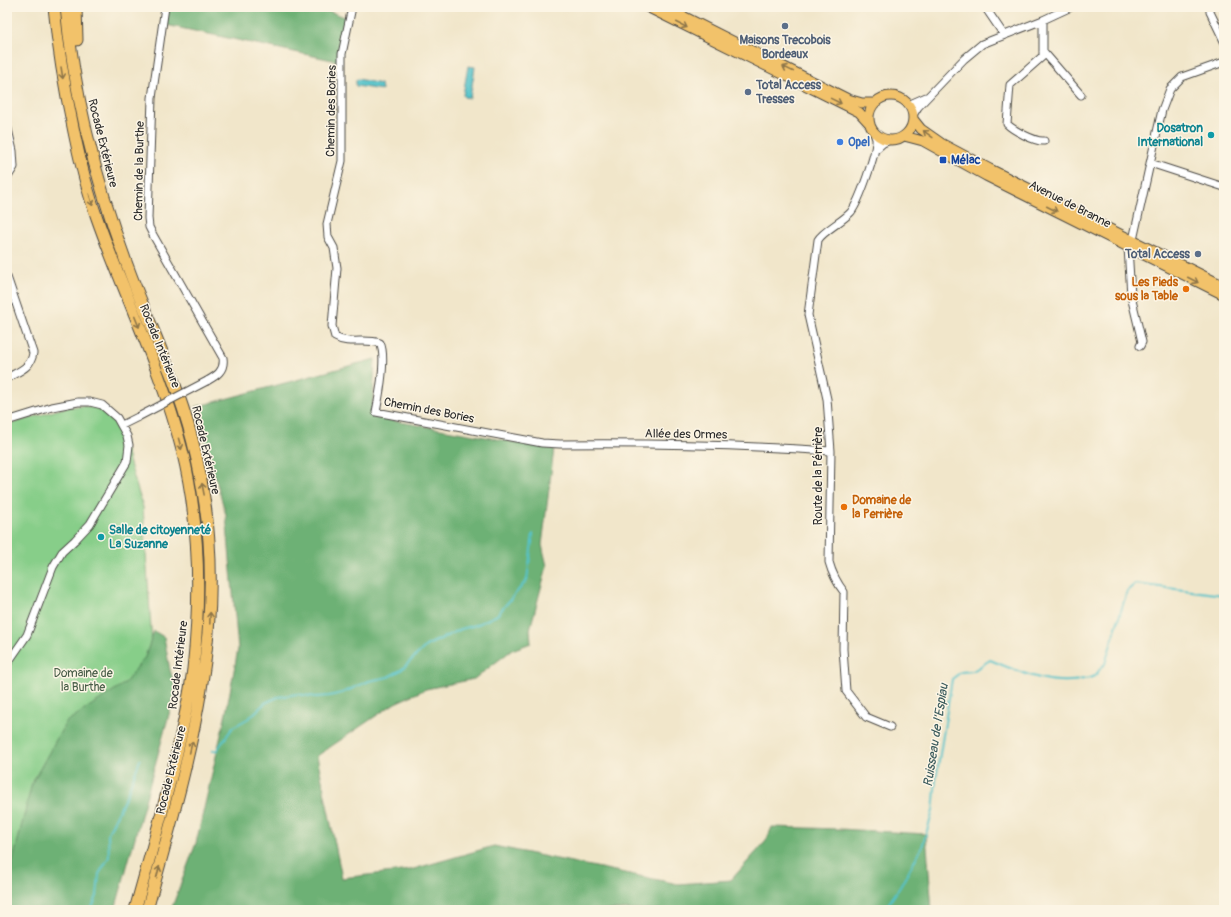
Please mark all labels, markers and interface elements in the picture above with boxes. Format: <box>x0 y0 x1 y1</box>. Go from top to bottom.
marker: Maisons Trecobois Bordeaux <box>780 21 790 31</box>
one-way arrow <box>676 22 688 29</box>
place label: Maisons Trecobois Bordeaux <box>739 33 831 62</box>
street label: Chemin des Bories <box>323 64 340 157</box>
one-way arrow <box>782 65 794 72</box>
one-way arrow <box>58 67 66 80</box>
place label: Total Access Tresses <box>755 78 822 107</box>
marker: Total Access Tresses <box>743 87 753 97</box>
street label: Rocade Extérieure <box>84 97 121 189</box>
one-way arrow <box>830 98 842 105</box>
street label: Chemin de la Burthe <box>131 121 148 221</box>
place label: Dosatron International <box>1137 121 1203 150</box>
one-way arrow <box>923 130 934 138</box>
marker: Dosatron International <box>1206 130 1216 140</box>
place label: Opel <box>848 135 870 150</box>
marker: Opel <box>835 137 845 147</box>
place label: Mélac <box>951 153 981 168</box>
marker: Mélac <box>938 155 948 165</box>
street label: Avenue de Branne <box>1026 177 1113 232</box>
one-way arrow <box>88 193 95 206</box>
one-way arrow <box>1046 206 1058 213</box>
place label: Total Access <box>1124 247 1191 262</box>
marker: Total Access <box>1193 249 1203 259</box>
place label: Les Pieds sous la Table <box>1115 275 1179 304</box>
one-way arrow <box>1187 276 1199 284</box>
marker: Les Pieds sous la Table <box>1181 284 1191 294</box>
street label: Rocade Intérieure <box>136 302 183 390</box>
one-way arrow <box>133 315 141 327</box>
street label: Chemin des Bories <box>382 394 476 427</box>
street label: Rocade Extérieure <box>188 404 223 496</box>
street label: Allée des Ormes <box>645 426 728 443</box>
street label: Route de la Pérrière <box>811 427 826 525</box>
one-way arrow <box>177 437 184 450</box>
one-way arrow <box>198 483 206 496</box>
place label: Domaine de la Perrière <box>852 493 912 522</box>
marker: Domaine de la Perrière <box>839 502 849 512</box>
place label: Salle de citoyenneté La Suzanne <box>109 523 212 552</box>
marker: Salle de citoyenneté La Suzanne <box>96 532 106 542</box>
one-way arrow <box>206 612 213 625</box>
street label: Rocade Intérieure <box>166 620 191 710</box>
park label: Domaine de la Burthe <box>53 666 113 695</box>
water label: Ruisseau de l'Espiau <box>920 681 952 788</box>
street label: Rocade Extérieure <box>153 724 190 816</box>
one-way arrow <box>187 740 195 753</box>
one-way arrow <box>155 866 162 879</box>

